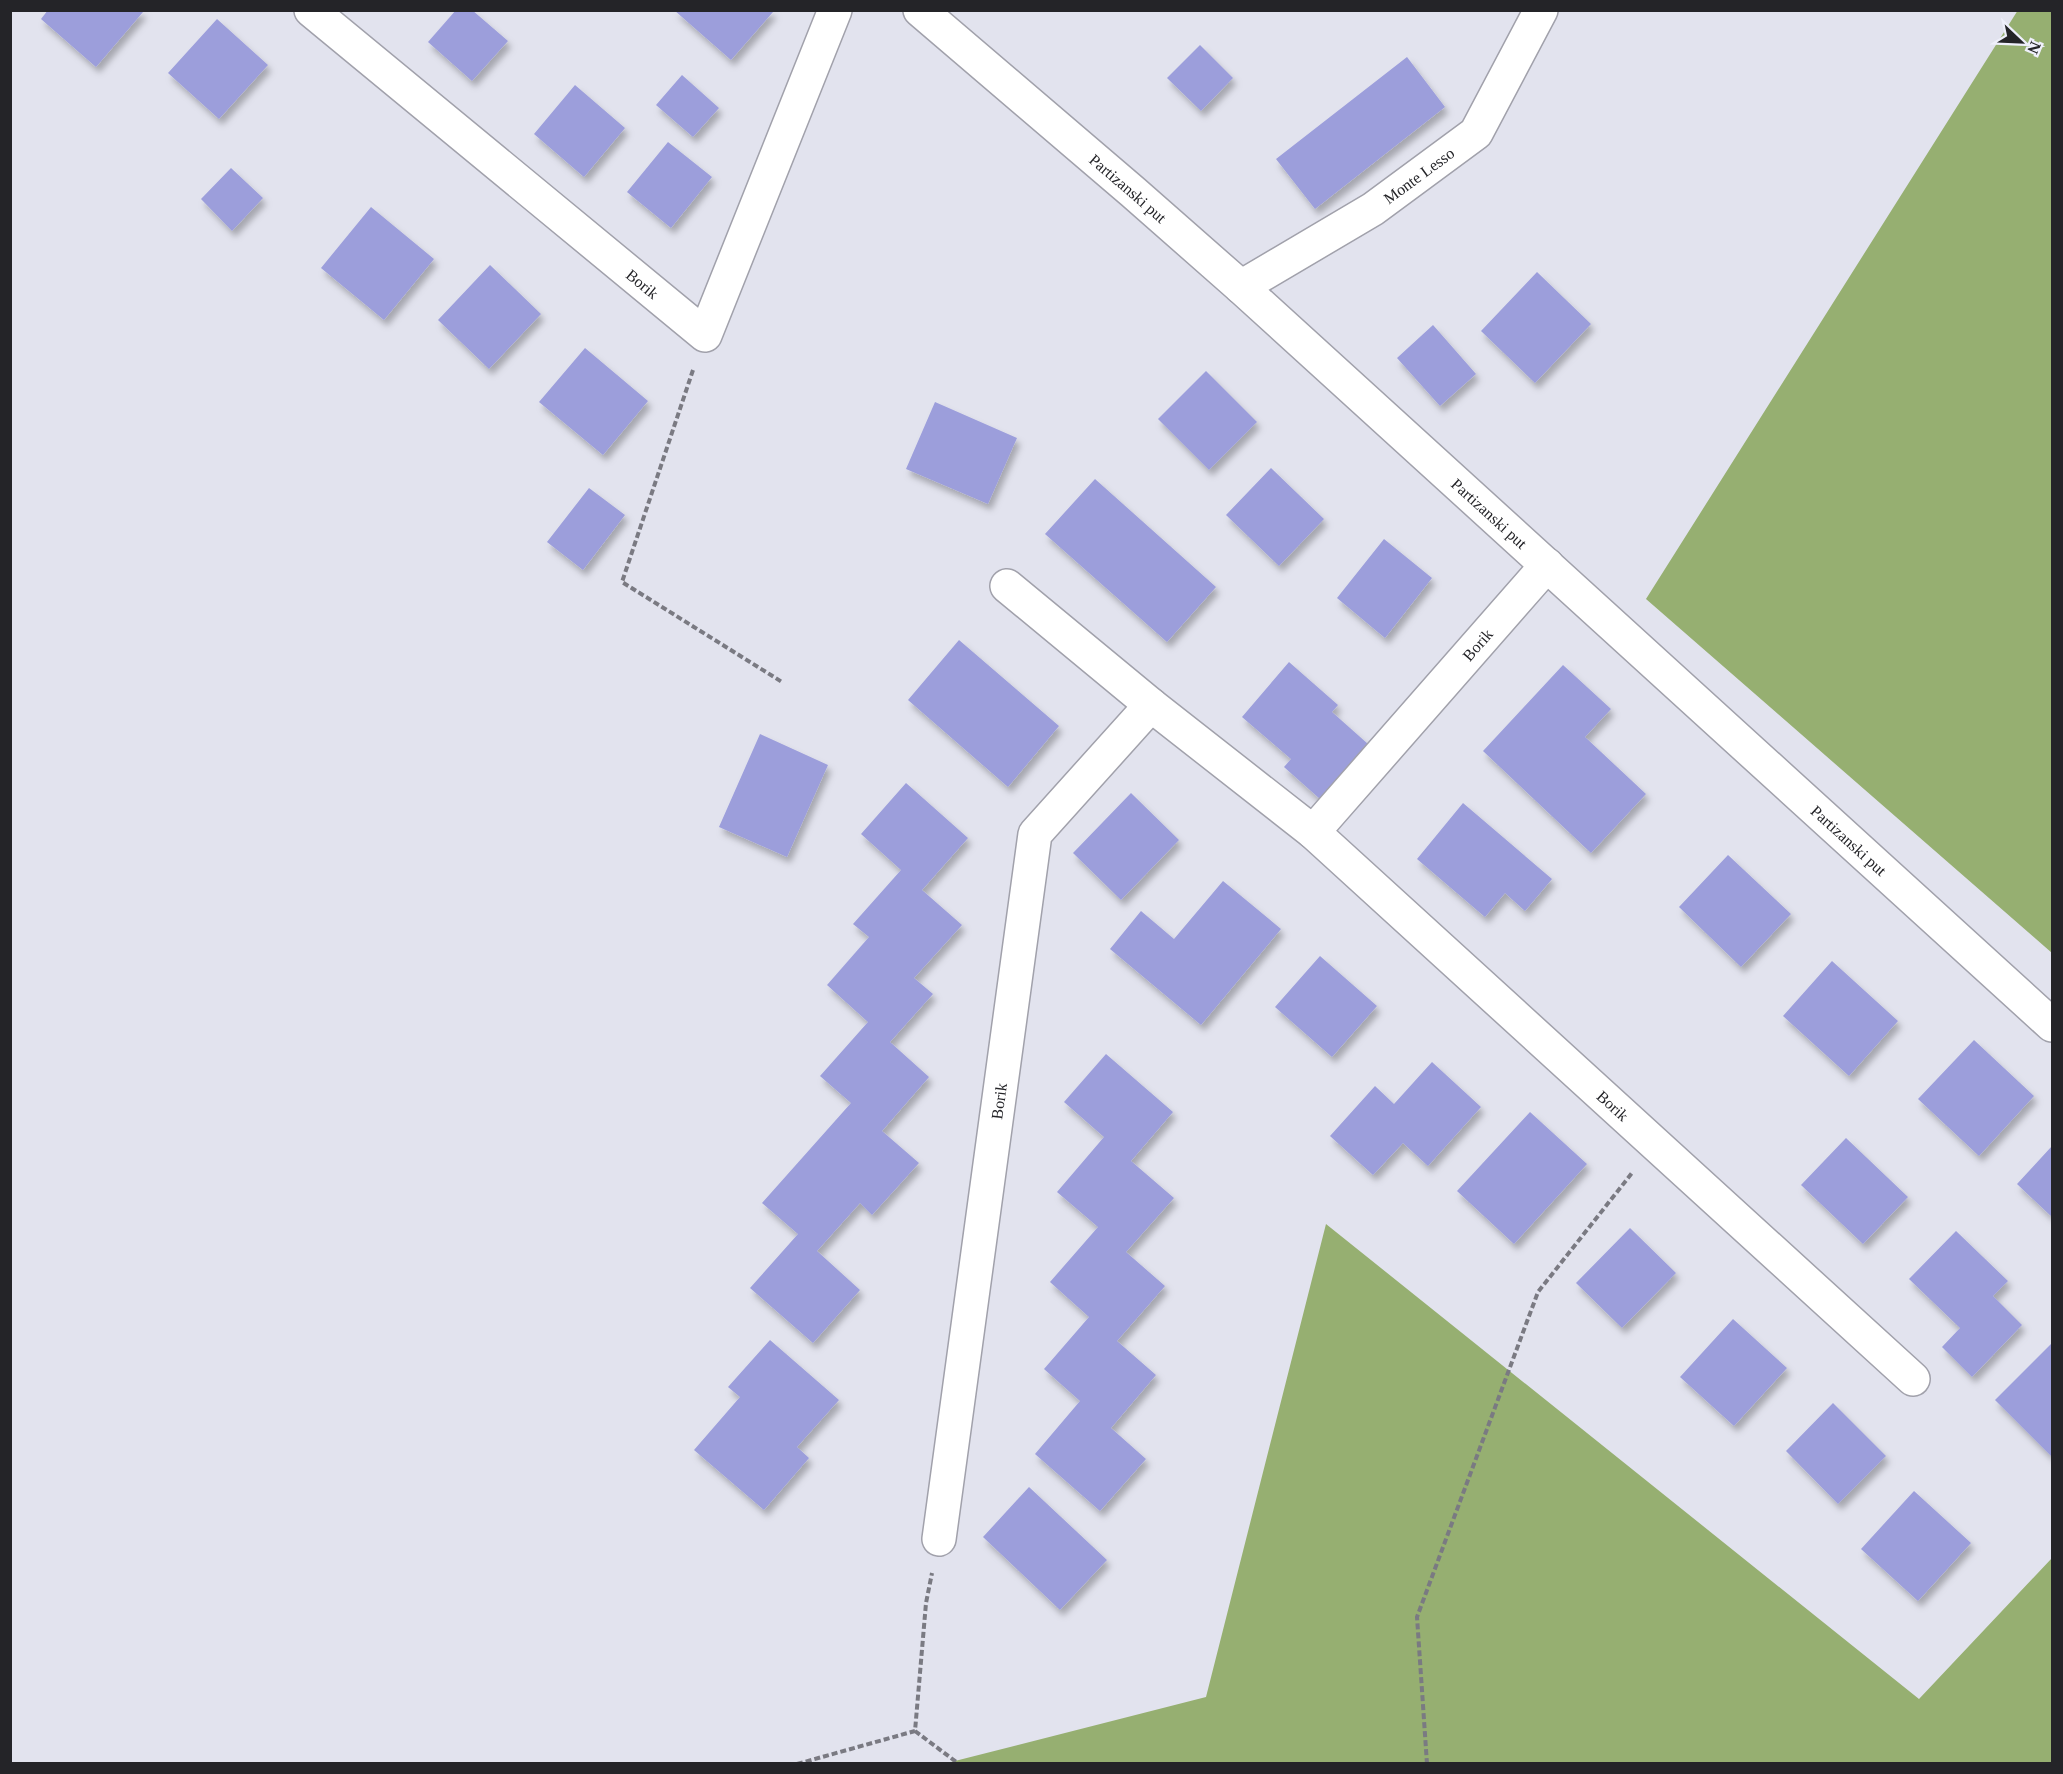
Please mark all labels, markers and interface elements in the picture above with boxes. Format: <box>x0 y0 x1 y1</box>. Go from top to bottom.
north arrow <box>1991 12 2051 72</box>
text: N <box>2024 39 2044 57</box>
street label: Monte Lesso <box>1380 144 1457 207</box>
street label: Partizanski put <box>1086 150 1170 226</box>
street label: Borik <box>623 265 662 302</box>
street label: Partizanski put <box>1448 475 1531 552</box>
street label: Borik <box>1459 625 1496 664</box>
street label: Partizanski put <box>1808 802 1890 879</box>
street label: Borik <box>988 1082 1010 1120</box>
street label: Borik <box>1594 1087 1632 1124</box>

